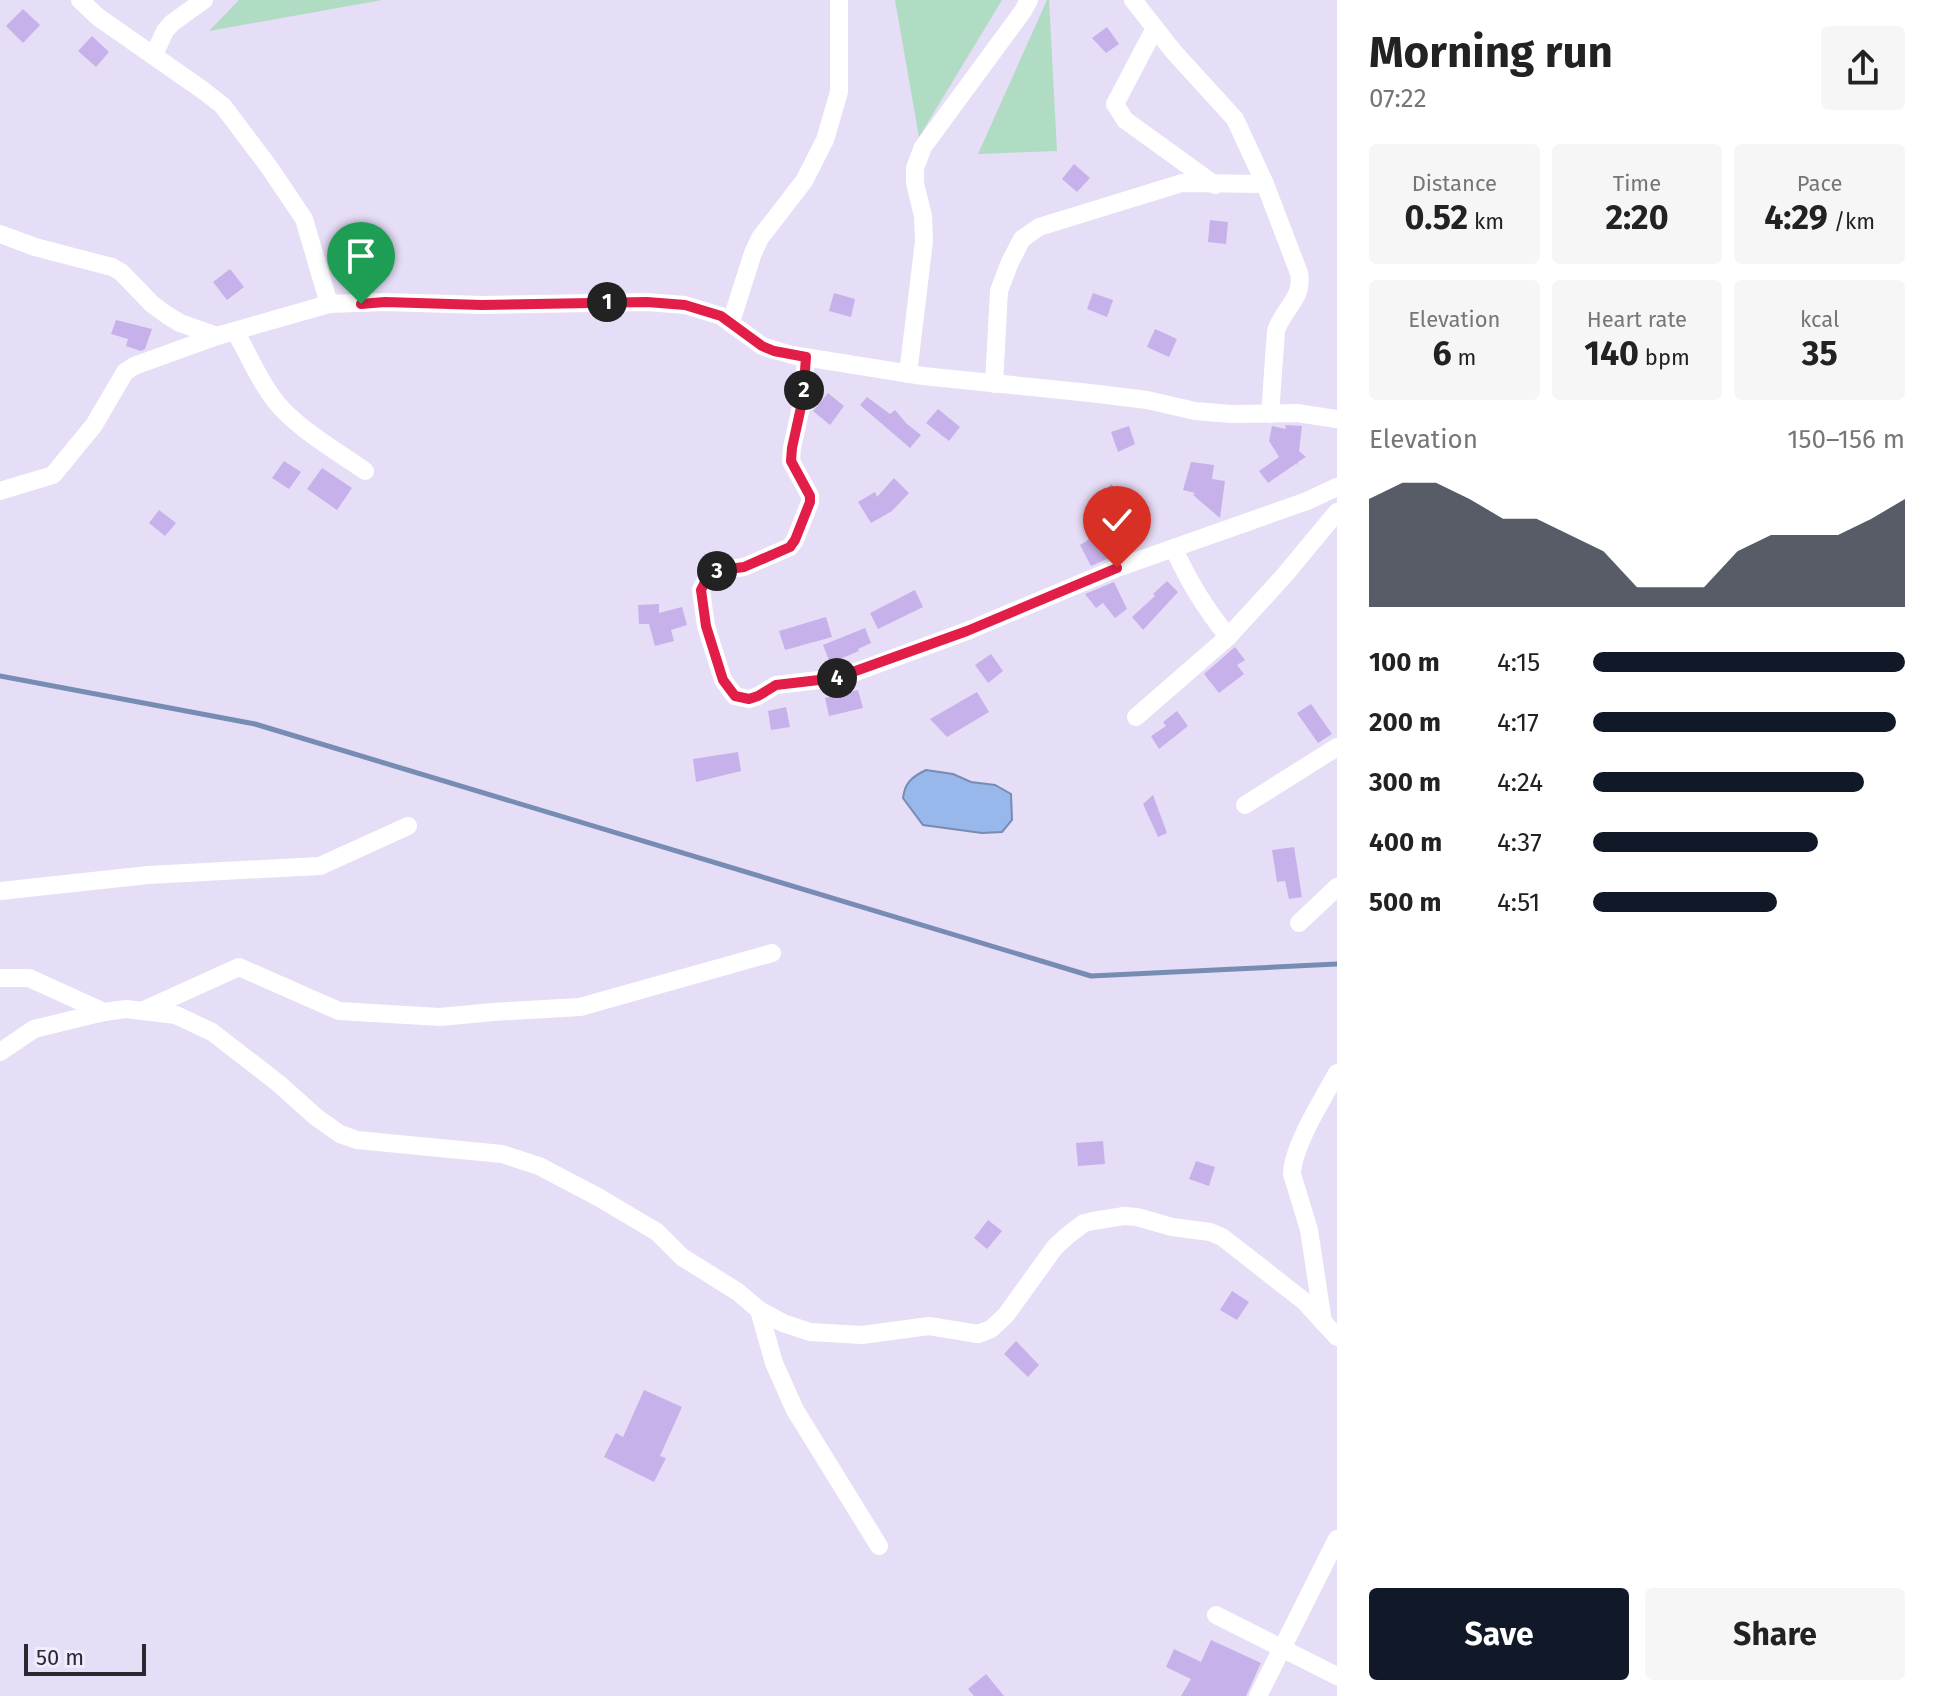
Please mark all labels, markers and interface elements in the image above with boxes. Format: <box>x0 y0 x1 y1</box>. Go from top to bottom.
text: Morning run <box>1369 26 1613 79</box>
button: share <box>1821 26 1905 110</box>
text: 07:22 <box>1369 83 1427 114</box>
text: Distance <box>1412 170 1497 197</box>
text: Time <box>1613 170 1661 197</box>
text: Pace <box>1797 170 1842 197</box>
text: 0.52 <box>1404 197 1468 238</box>
text: 2:20 <box>1605 197 1669 238</box>
text: 4:29 <box>1764 197 1828 238</box>
text: km <box>1468 208 1504 235</box>
text: /km <box>1828 208 1875 235</box>
pin <box>327 222 395 304</box>
icon: arrive <box>339 234 383 278</box>
pin: 1 <box>587 282 627 322</box>
text: 1 <box>602 288 612 315</box>
text: Elevation <box>1408 306 1500 333</box>
text: Heart rate <box>1587 306 1687 333</box>
text: kcal <box>1800 306 1839 333</box>
text: 6 <box>1432 333 1452 374</box>
text: 140 <box>1584 333 1639 374</box>
text: 35 <box>1802 333 1838 374</box>
text: m <box>1452 344 1476 371</box>
text: bpm <box>1639 344 1690 371</box>
pin: 2 <box>784 370 824 410</box>
text: 2 <box>798 376 810 403</box>
text: Elevation <box>1369 424 1478 455</box>
text: 150–156 m <box>1787 424 1905 455</box>
pin <box>1083 486 1151 568</box>
icon: check <box>1095 498 1139 542</box>
pin: 3 <box>697 551 737 591</box>
text: 3 <box>711 557 723 584</box>
text: 100 m <box>1369 647 1440 678</box>
text: 4:15 <box>1497 647 1540 678</box>
pin: 4 <box>817 658 857 698</box>
text: 4 <box>831 664 843 691</box>
text: 200 m <box>1369 707 1441 738</box>
text: 4:17 <box>1497 707 1539 738</box>
text: 300 m <box>1369 767 1441 798</box>
text: 4:24 <box>1497 767 1543 798</box>
text: 400 m <box>1369 827 1442 858</box>
text: 4:37 <box>1497 827 1542 858</box>
text: 500 m <box>1369 887 1442 918</box>
text: 4:51 <box>1497 887 1540 918</box>
button: Save <box>1369 1588 1629 1680</box>
button: Share <box>1645 1588 1905 1680</box>
scale bar <box>24 1640 146 1676</box>
text: 50 m <box>36 1644 84 1671</box>

